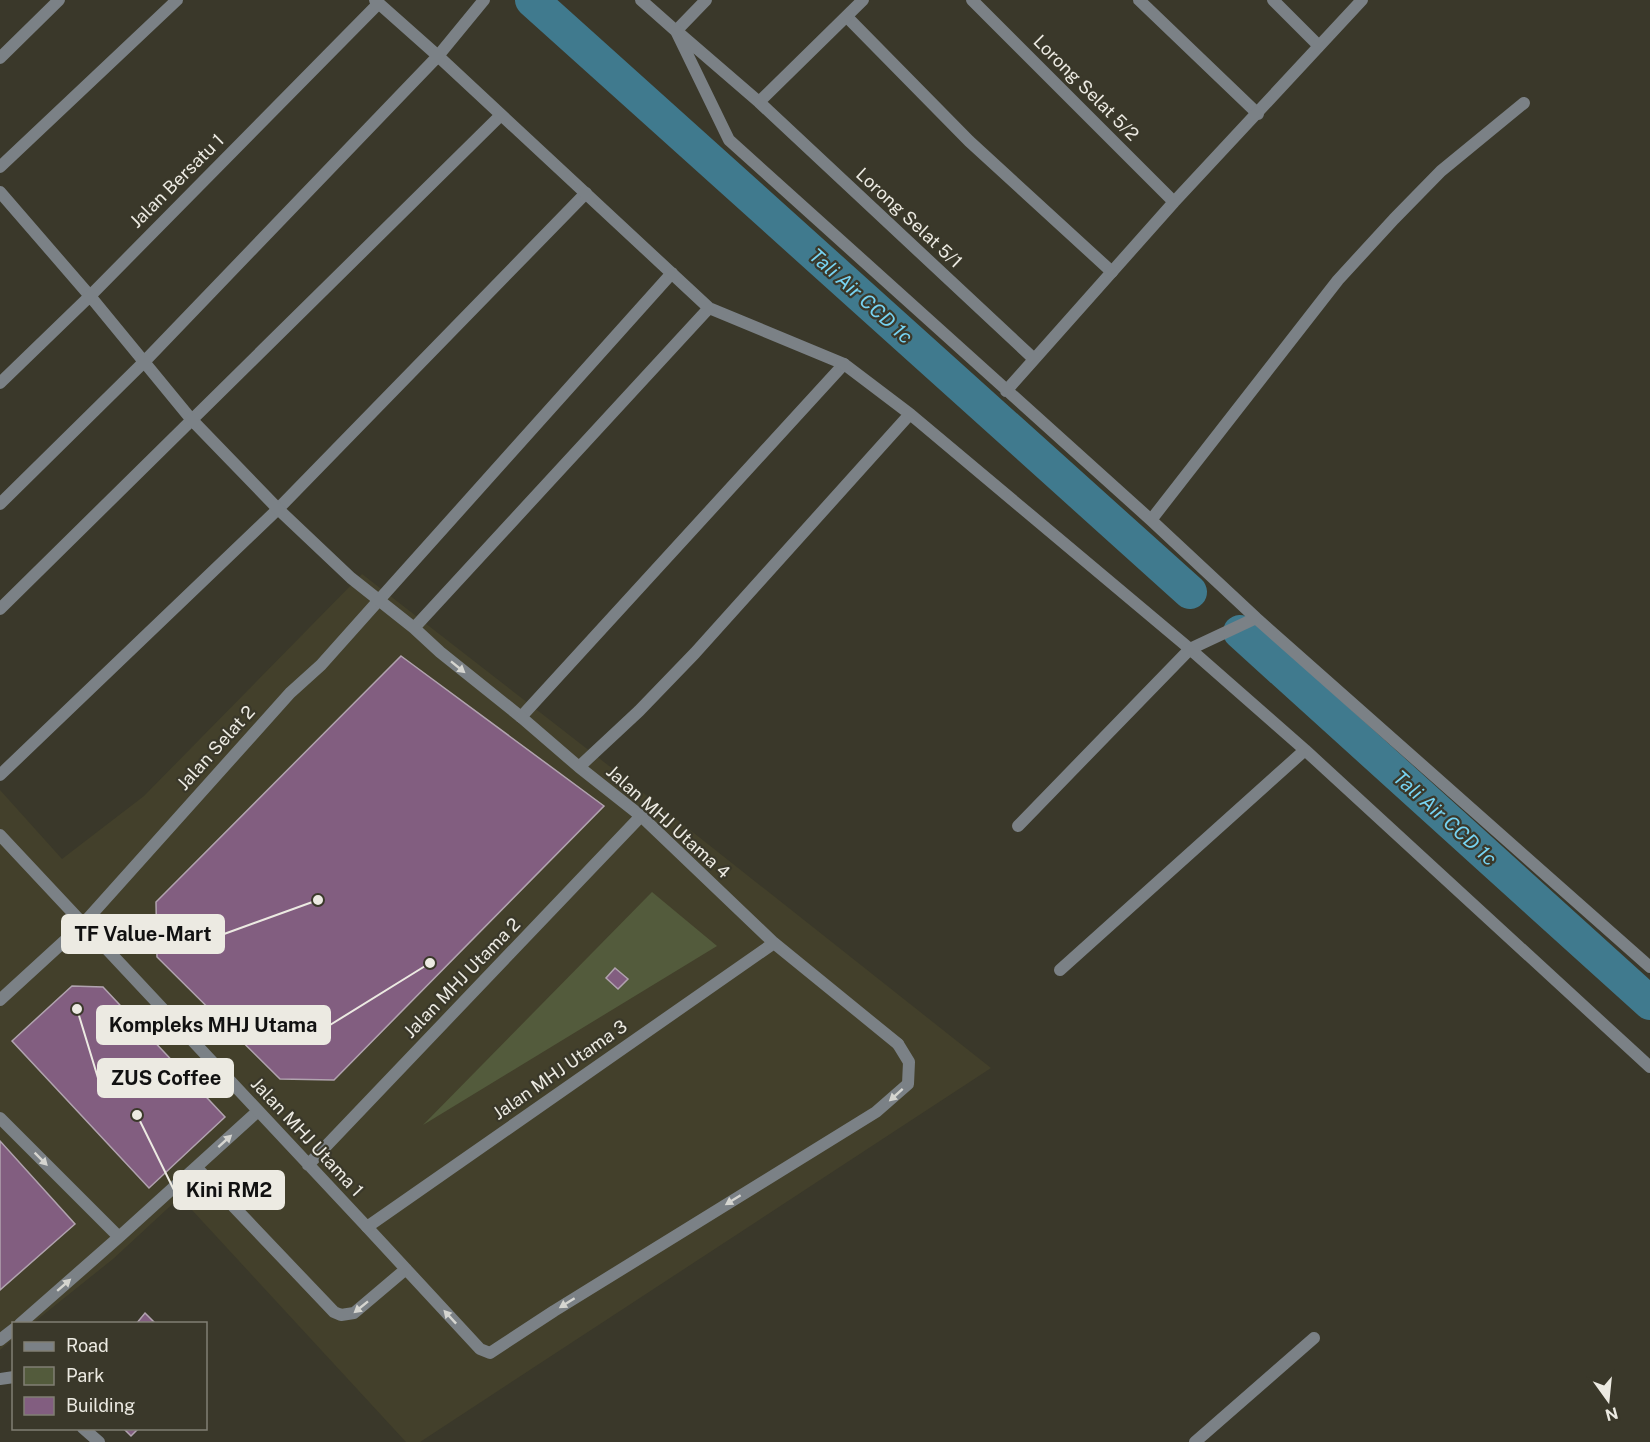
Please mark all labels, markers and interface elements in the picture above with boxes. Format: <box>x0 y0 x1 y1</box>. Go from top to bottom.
street label: Lorong Selat 5/2 <box>1029 31 1143 145</box>
street label: Jalan Bersatu 1 <box>125 129 228 232</box>
street label: Lorong Selat 5/1 <box>852 163 967 272</box>
water label: Tali Air CCD 1c <box>804 243 918 349</box>
one-way arrow <box>450 660 465 672</box>
street label: Jalan Selat 2 <box>172 701 259 794</box>
street label: Jalan MHJ Utama 4 <box>602 761 734 883</box>
water label: Tali Air CCD 1c <box>1388 765 1502 871</box>
street label: Jalan MHJ Utama 2 <box>399 913 524 1042</box>
callout: TF Value-Mart <box>62 915 224 953</box>
text: TF Value-Mart <box>74 922 212 946</box>
callout: Kompleks MHJ Utama <box>97 1006 330 1044</box>
text: Kompleks MHJ Utama <box>109 1013 317 1037</box>
street label: Jalan MHJ Utama 3 <box>489 1015 631 1124</box>
callout: ZUS Coffee <box>98 1059 233 1097</box>
text: ZUS Coffee <box>111 1066 221 1090</box>
street label: Jalan MHJ Utama 1 <box>247 1073 368 1201</box>
one-way arrow <box>889 1088 904 1101</box>
one-way arrow <box>217 1135 232 1148</box>
one-way arrow <box>34 1152 48 1166</box>
callout: Kini RM2 <box>174 1171 284 1209</box>
text: Kini RM2 <box>186 1178 272 1202</box>
one-way arrow <box>725 1195 741 1206</box>
one-way arrow <box>56 1279 71 1292</box>
one-way arrow <box>559 1297 575 1308</box>
one-way arrow <box>354 1300 369 1313</box>
one-way arrow <box>443 1309 457 1324</box>
legend <box>12 1322 207 1430</box>
text: Road <box>66 1335 109 1356</box>
text: Park <box>66 1365 104 1386</box>
north arrow <box>1578 1370 1638 1430</box>
text: Building <box>66 1395 135 1416</box>
text: N <box>1603 1403 1620 1425</box>

